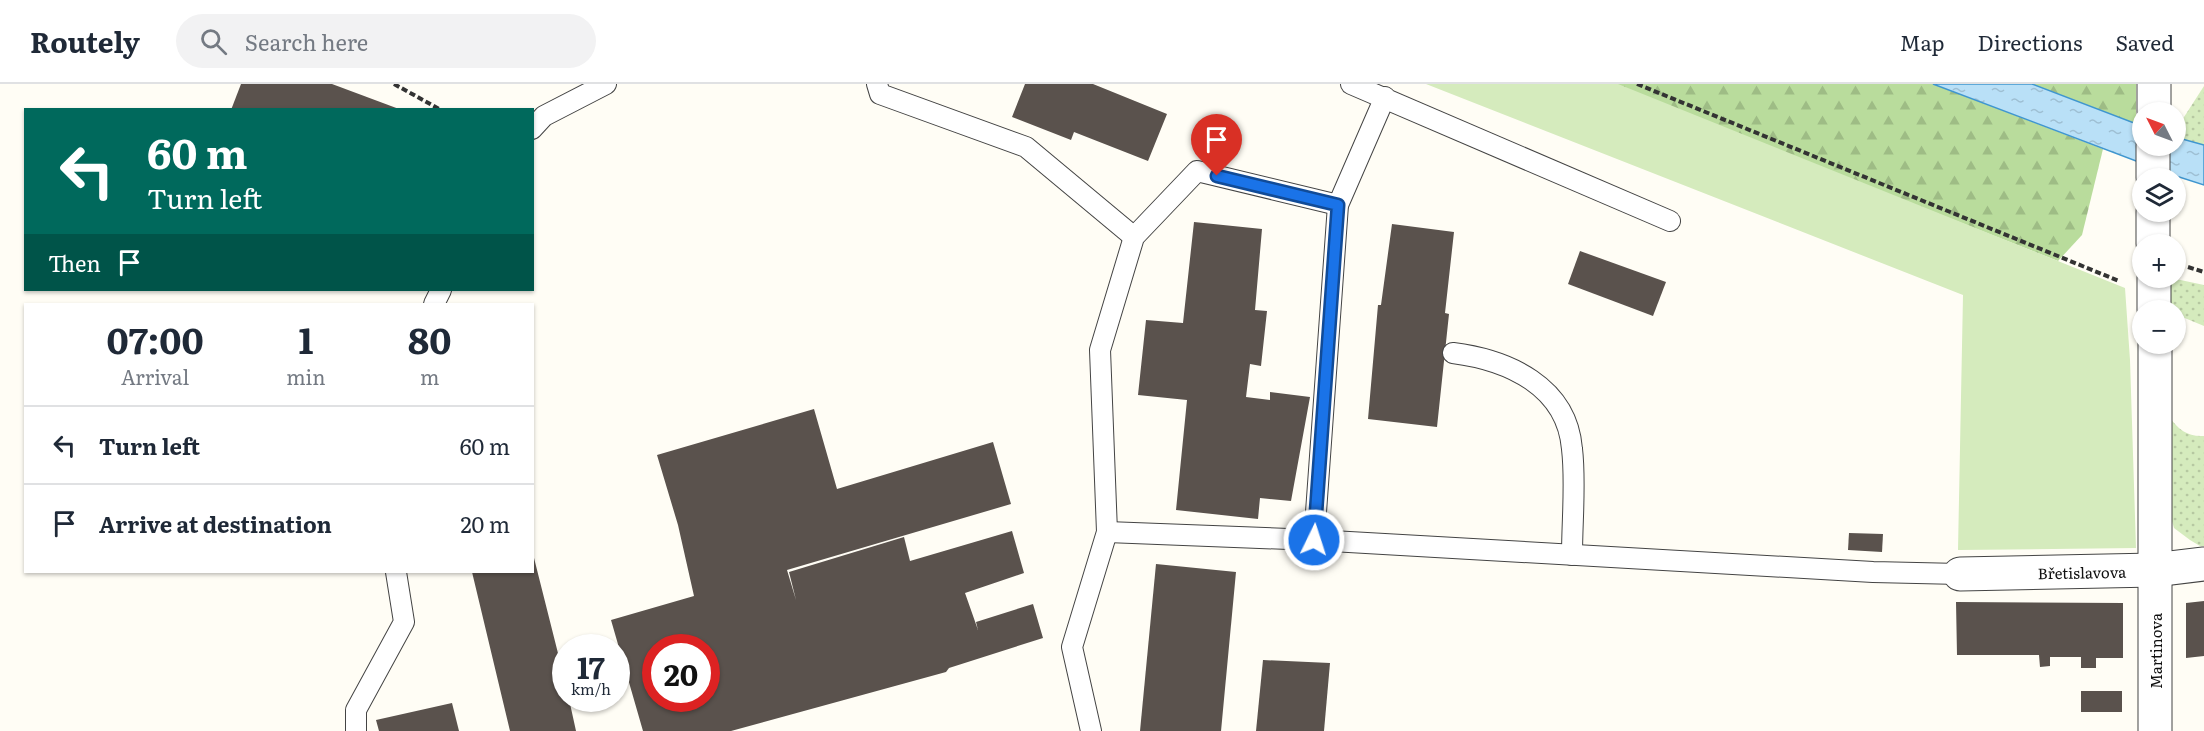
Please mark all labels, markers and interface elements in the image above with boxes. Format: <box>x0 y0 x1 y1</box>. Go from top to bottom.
search box <box>176 14 596 68</box>
text: Routely <box>30 20 140 62</box>
icon: search <box>197 25 230 58</box>
text: Search here <box>245 25 368 58</box>
text: Map <box>1900 26 1945 57</box>
text: Directions <box>1978 26 2083 57</box>
text: Saved <box>2116 26 2174 57</box>
north arrow <box>2132 102 2186 156</box>
map controls <box>2132 102 2186 354</box>
pin <box>1191 114 1242 176</box>
text: 60 m <box>147 120 248 182</box>
icon: arrive <box>1200 123 1233 156</box>
icon: left <box>48 132 126 210</box>
button: layers <box>2132 168 2186 222</box>
text: Turn left <box>147 177 262 217</box>
button: + <box>2132 234 2186 288</box>
text: Then <box>48 246 101 279</box>
icon: arrive <box>113 246 146 279</box>
button: − <box>2132 300 2186 354</box>
text: 07:00 <box>107 312 204 365</box>
text: 1 <box>298 312 313 365</box>
text: 80 <box>408 312 451 365</box>
text: Arrival <box>121 361 189 391</box>
text: min <box>286 361 326 391</box>
text: m <box>420 361 439 391</box>
icon: left <box>48 429 81 462</box>
text: Turn left <box>99 429 200 462</box>
text: 60 m <box>460 429 510 462</box>
icon: arrive <box>48 507 81 540</box>
text: Arrive at destination <box>99 507 332 540</box>
text: 20 m <box>460 507 510 540</box>
position arrow <box>1282 508 1346 572</box>
street label: Břetislavova <box>2038 560 2127 584</box>
street label: Martinova <box>2144 612 2167 689</box>
speed limit sign: 20 <box>642 634 720 712</box>
text: 17 <box>577 644 605 688</box>
text: km/h <box>571 677 611 700</box>

